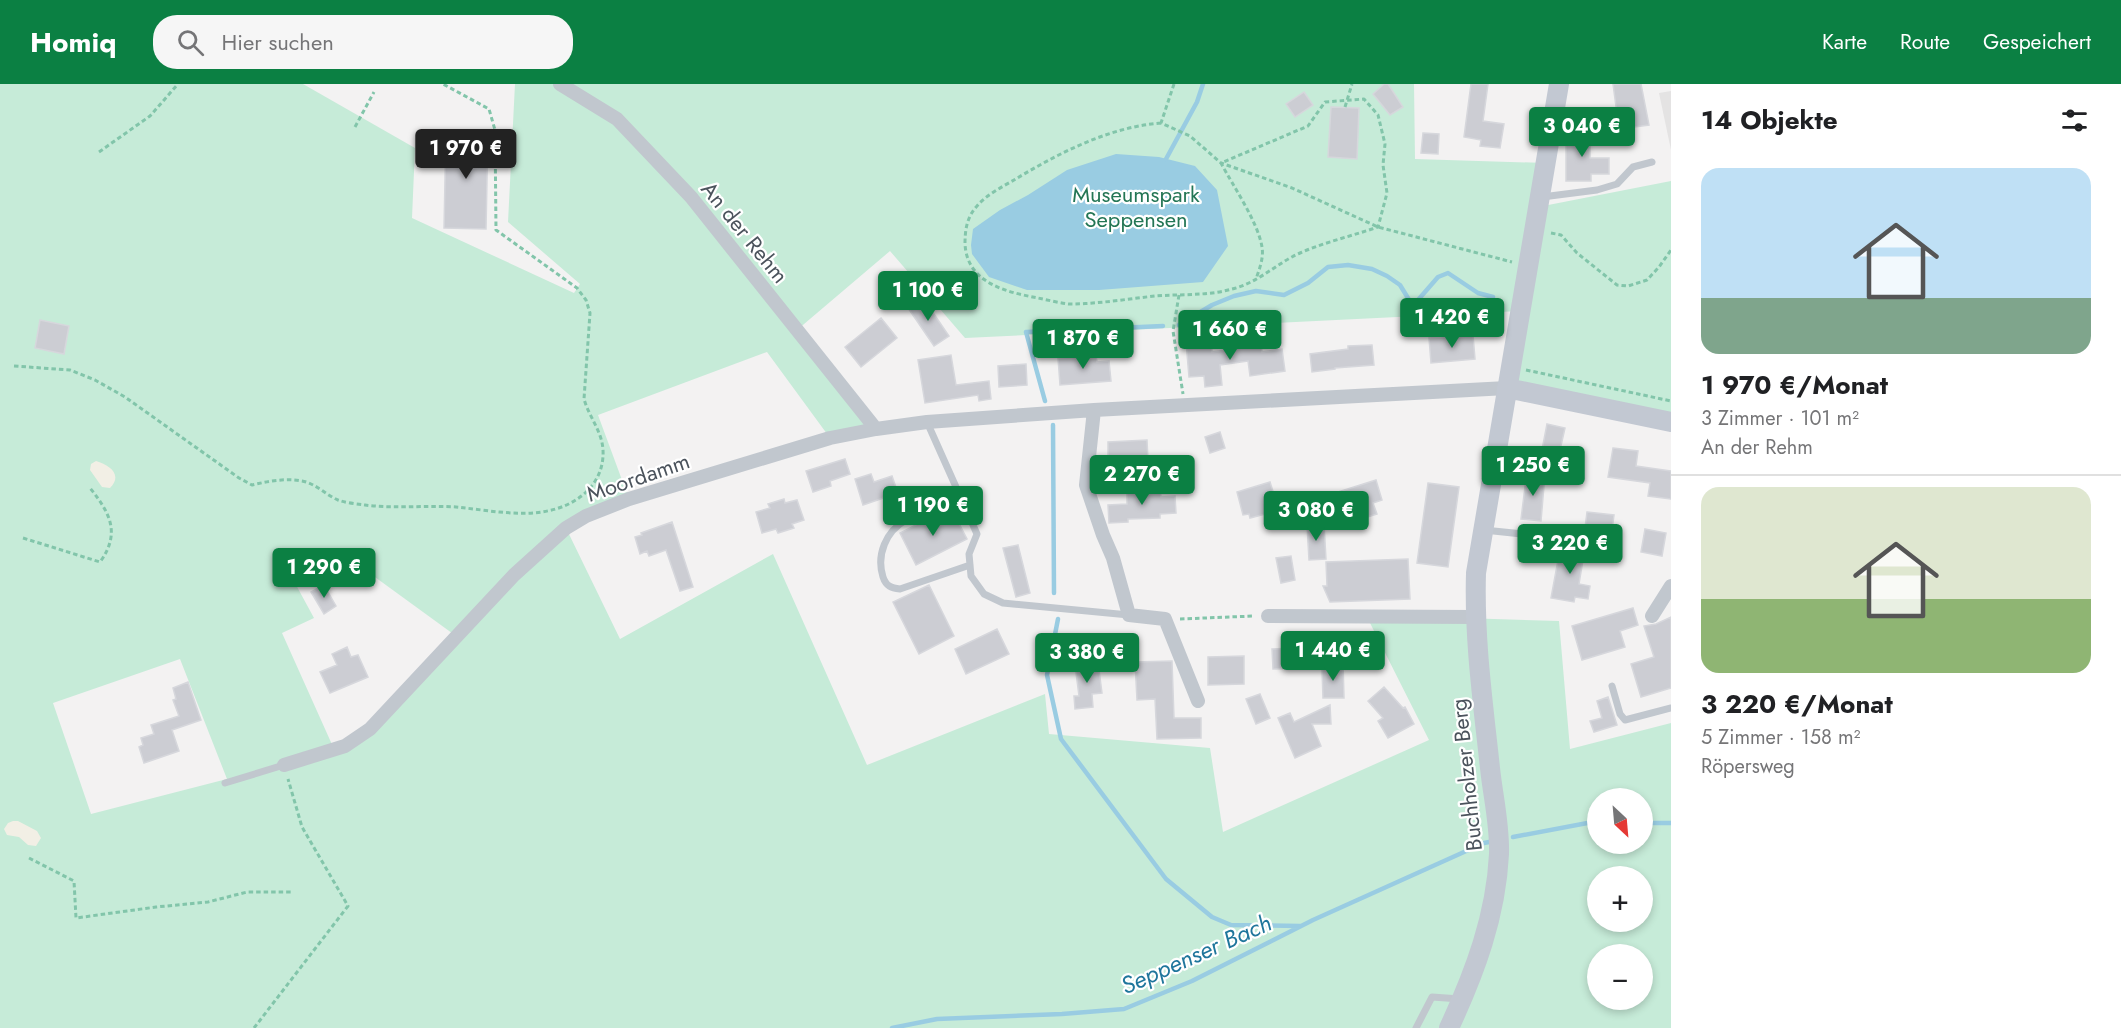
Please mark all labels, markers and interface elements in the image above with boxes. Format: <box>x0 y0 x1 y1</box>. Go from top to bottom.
search box <box>153 15 573 69</box>
text: Homiq <box>30 22 117 63</box>
icon: search <box>174 26 207 59</box>
text: Hier suchen <box>222 26 334 58</box>
text: Karte <box>1822 27 1867 57</box>
text: Route <box>1900 27 1950 57</box>
text: Gespeichert <box>1983 27 2091 57</box>
text: 14 Objekte <box>1701 101 1838 139</box>
icon: filters <box>2058 104 2091 137</box>
pin: 3 040 € <box>1527 107 1637 158</box>
text: 3 040 € <box>1543 112 1621 141</box>
pin: 1 970 € <box>411 129 521 180</box>
text: 1 970 € <box>429 134 503 163</box>
street label: An der Rehm <box>694 174 796 290</box>
park label: Museumspark Seppensen <box>1072 178 1200 235</box>
icon: home <box>1842 207 1950 315</box>
pin: 1 100 € <box>873 271 983 322</box>
text: 1 100 € <box>892 276 964 305</box>
pin: 1 420 € <box>1397 298 1507 349</box>
text: 1 420 € <box>1414 303 1490 332</box>
pin: 1 660 € <box>1175 310 1285 361</box>
text: 1 660 € <box>1192 315 1268 344</box>
pin: 1 870 € <box>1028 319 1138 370</box>
text: 1 870 € <box>1047 324 1119 353</box>
text: 1 970 €/Monat <box>1701 366 1888 404</box>
text: 3 Zimmer · 101 m² <box>1701 404 1859 433</box>
text: An der Rehm <box>1701 433 1813 462</box>
street label: Moordamm <box>582 444 694 510</box>
pin: 1 250 € <box>1478 446 1588 497</box>
text: 1 250 € <box>1496 451 1570 480</box>
pin: 2 270 € <box>1087 455 1197 506</box>
text: 2 270 € <box>1104 460 1180 489</box>
pin: 1 190 € <box>878 486 988 537</box>
text: 1 190 € <box>897 491 969 520</box>
pin: 3 080 € <box>1261 491 1371 542</box>
text: 3 080 € <box>1278 496 1354 525</box>
pin: 3 220 € <box>1515 524 1625 575</box>
icon: home <box>1842 526 1950 634</box>
text: 3 220 € <box>1532 529 1609 558</box>
pin: 1 290 € <box>269 548 379 599</box>
text: 1 290 € <box>286 553 362 582</box>
pin: 1 440 € <box>1278 631 1388 682</box>
pin: 3 380 € <box>1032 633 1142 684</box>
text: 1 440 € <box>1295 636 1371 665</box>
text: 3 380 € <box>1049 638 1125 667</box>
text: 3 220 €/Monat <box>1701 685 1893 723</box>
street label: Buchholzer Berg <box>1442 697 1490 853</box>
text: 5 Zimmer · 158 m² <box>1701 723 1860 752</box>
text: Röpersweg <box>1701 752 1795 781</box>
north arrow <box>1587 788 1653 854</box>
map controls <box>1587 788 1653 1010</box>
button: + <box>1587 866 1653 932</box>
water label: Seppenser Bach <box>1115 905 1277 1003</box>
button: − <box>1587 944 1653 1010</box>

